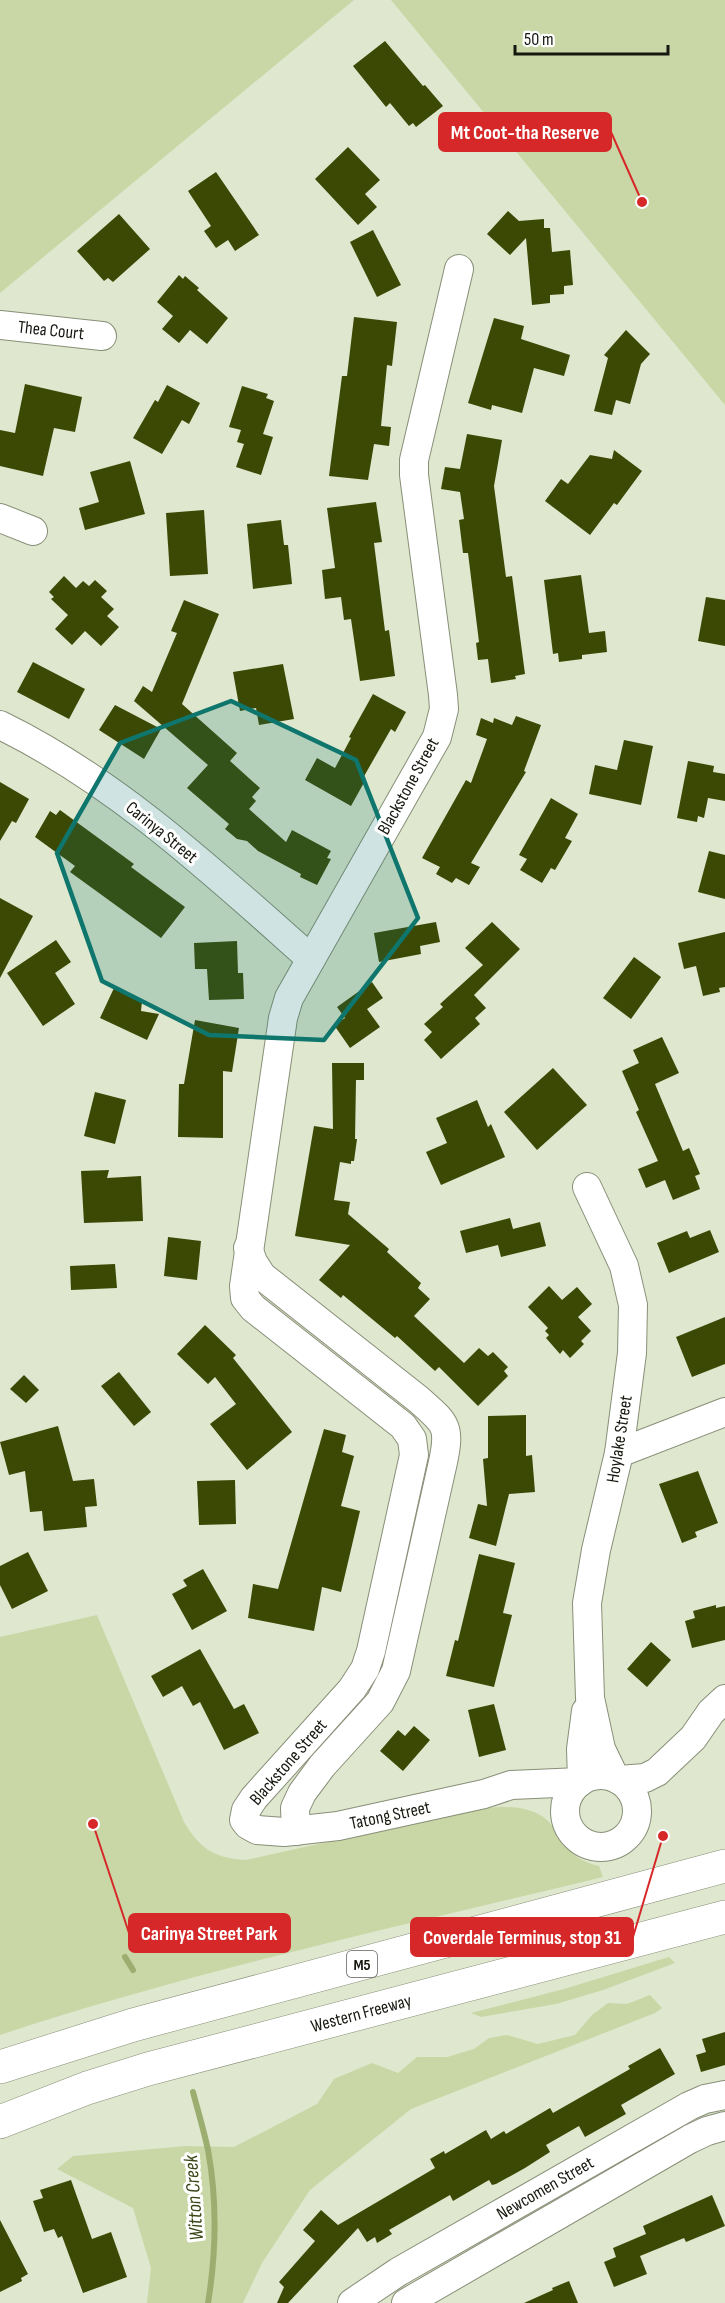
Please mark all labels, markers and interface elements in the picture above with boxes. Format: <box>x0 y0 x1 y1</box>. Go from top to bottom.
scale bar <box>515 18 668 56</box>
text: 50 m <box>524 29 554 50</box>
callout: Mt Coot-tha Reserve <box>439 113 611 151</box>
text: Mt Coot-tha Reserve <box>451 121 599 145</box>
street label: Thea Court <box>17 317 86 344</box>
street label: Blackstone Street <box>373 734 444 838</box>
street label: Carinya Street <box>122 797 202 868</box>
street label: Hoylake Street <box>602 1393 637 1484</box>
street label: Blackstone Street <box>245 1715 332 1810</box>
street label: Tatong Street <box>348 1797 433 1834</box>
callout: Carinya Street Park <box>129 1914 290 1952</box>
callout: Coverdale Terminus, stop 31 <box>411 1918 633 1956</box>
text: Carinya Street Park <box>141 1922 278 1946</box>
text: Coverdale Terminus, stop 31 <box>423 1926 621 1950</box>
road number: M5 <box>347 1951 377 1977</box>
street label: Western Freeway <box>309 1990 414 2037</box>
street label: Newcomen Street <box>493 2152 598 2225</box>
water label: Witton Creek <box>179 2154 209 2241</box>

